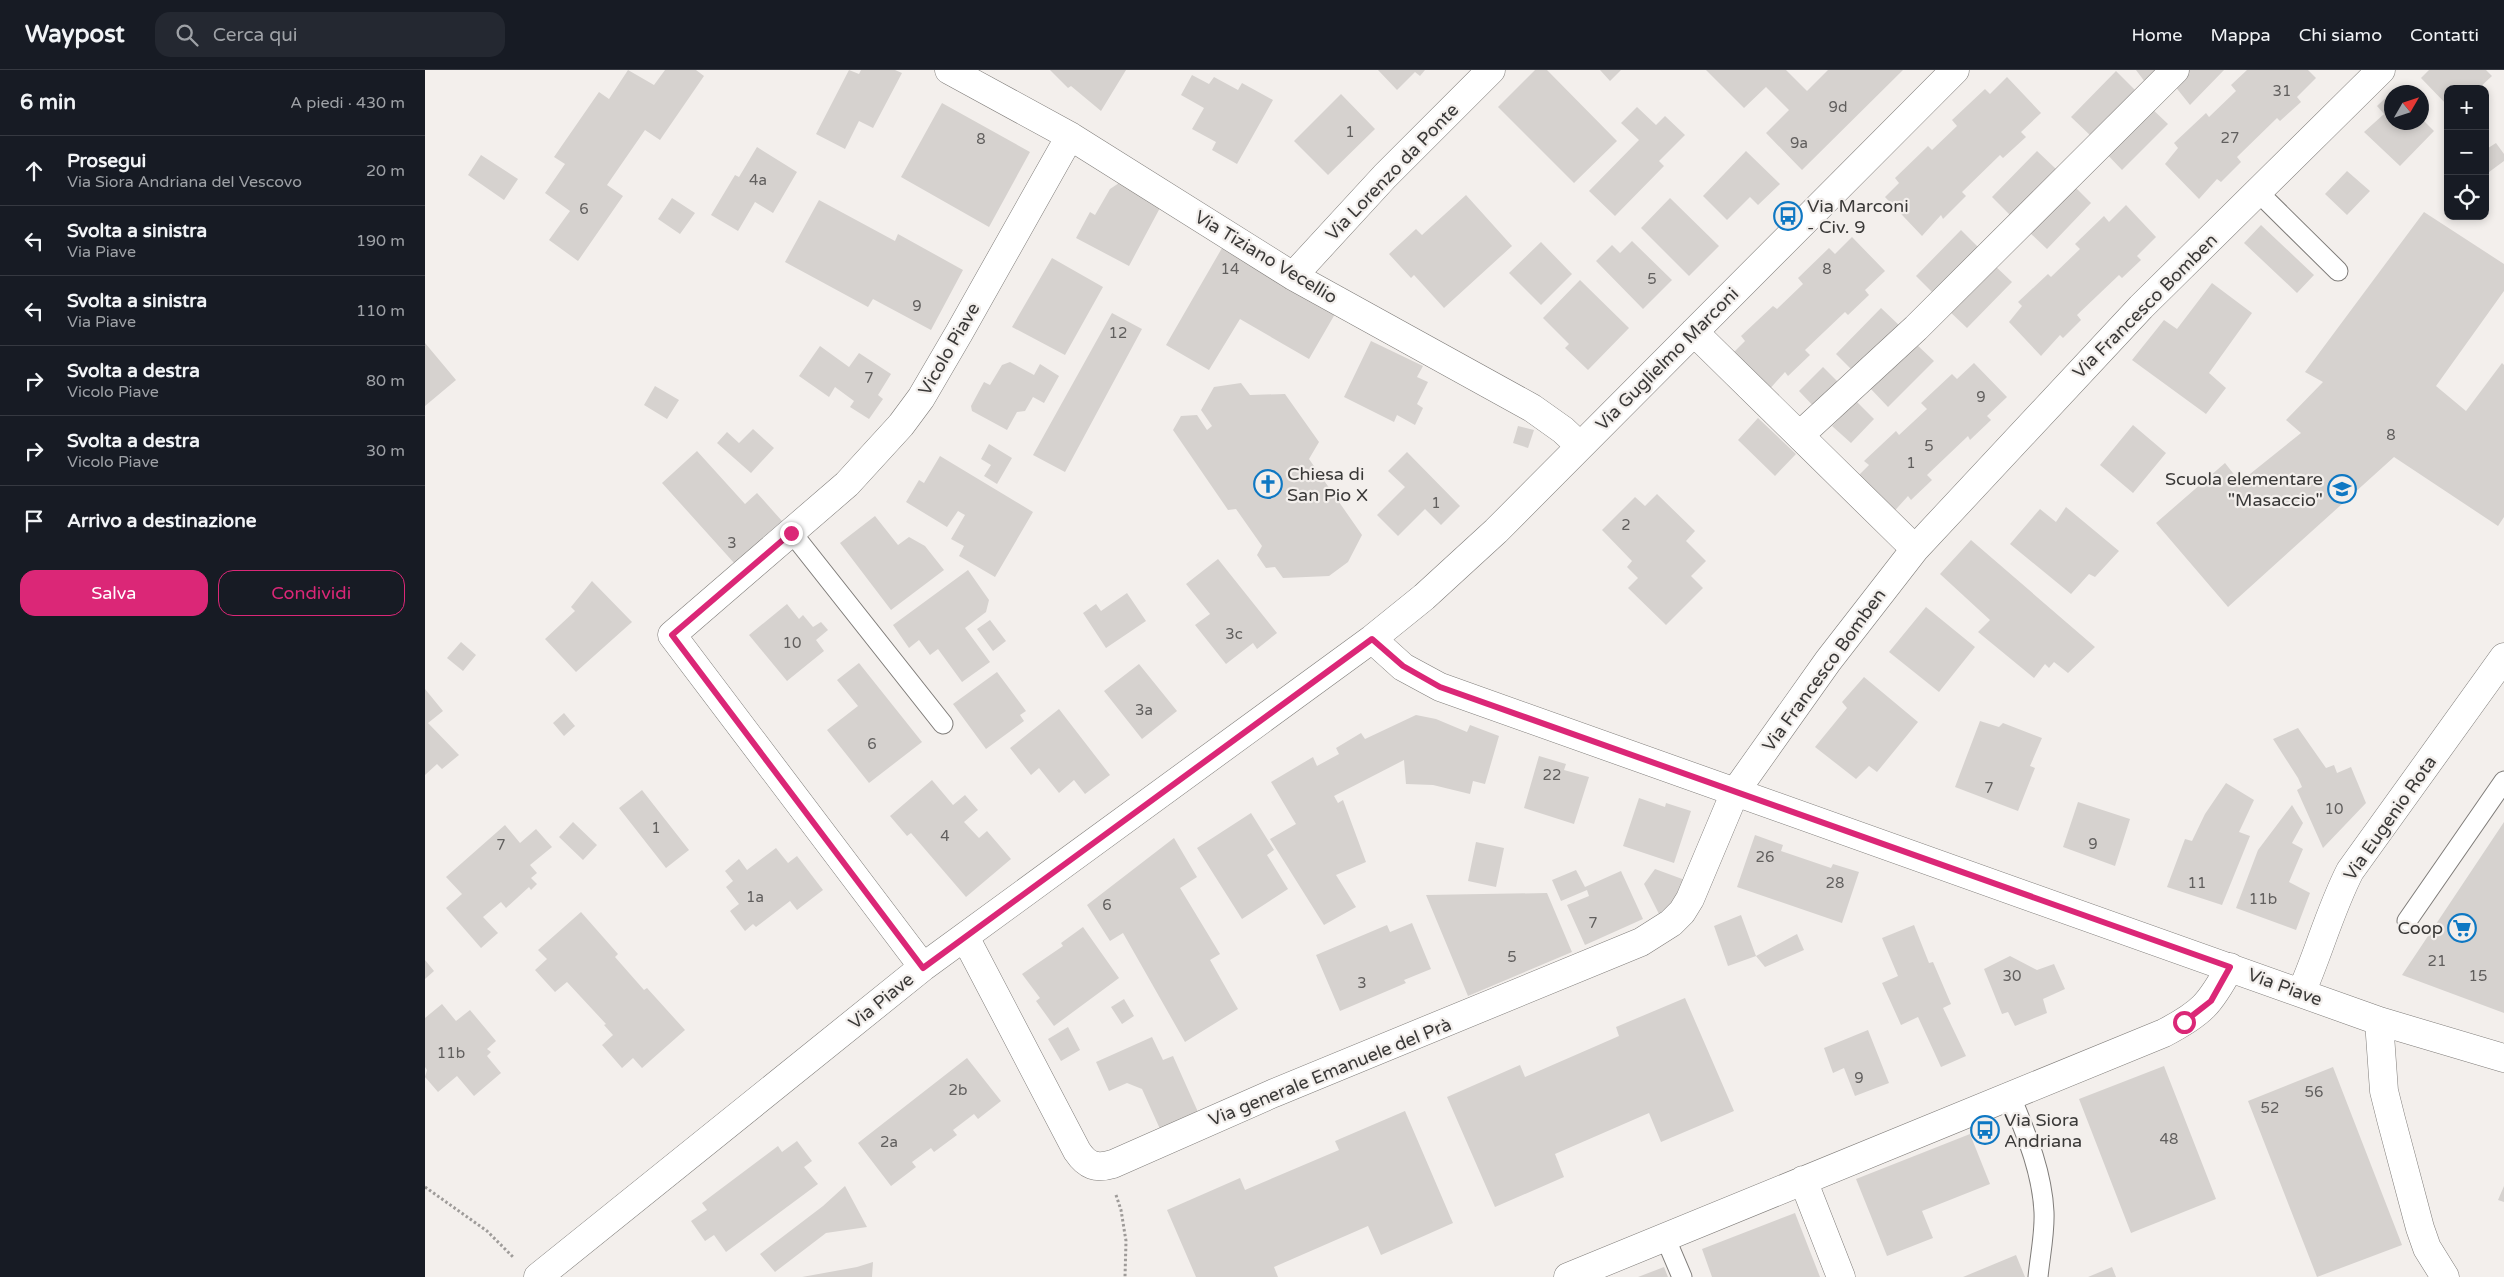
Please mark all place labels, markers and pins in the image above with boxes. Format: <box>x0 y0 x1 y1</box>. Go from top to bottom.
place label: Via Marconi - Civ. 9 <box>1807 195 1909 238</box>
bus stop icon: Via Marconi - Civ. 9 <box>1773 201 1803 231</box>
place label: Chiesa di San Pio X <box>1287 463 1368 506</box>
place label: Scuola elementare "Masaccio" <box>2165 468 2323 511</box>
church icon: Chiesa di San Pio X <box>1253 469 1283 499</box>
school or university icon: Scuola elementare "Masaccio" <box>2327 474 2357 504</box>
supermarket icon: Coop <box>2447 913 2477 943</box>
place label: Coop <box>2398 917 2443 939</box>
place label: Via Siora Andriana <box>2004 1109 2082 1152</box>
bus stop icon: Via Siora Andriana <box>1970 1115 2000 1145</box>

